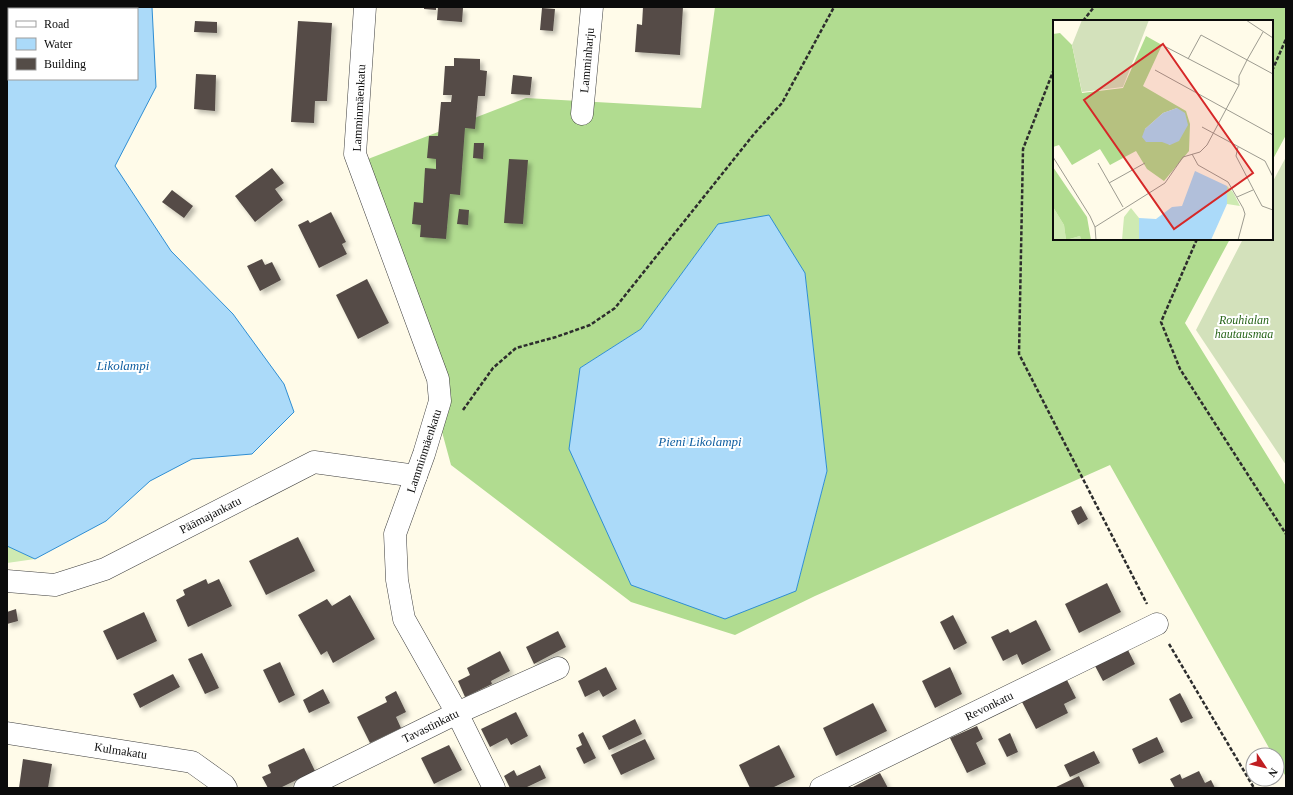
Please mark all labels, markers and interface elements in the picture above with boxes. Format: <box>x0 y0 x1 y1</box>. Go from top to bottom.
legend <box>8 8 138 80</box>
text: Road <box>44 17 69 31</box>
inset map <box>1053 20 1273 240</box>
street label: Lamminharju <box>577 27 597 93</box>
text: Water <box>44 37 72 51</box>
text: Building <box>44 57 86 71</box>
street label: Lamminmäenkatu <box>350 64 368 152</box>
park label: Rouhialan hautausmaa <box>1215 313 1273 341</box>
water label: Likolampi <box>96 358 150 373</box>
street label: Lamminmäenkatu <box>404 407 444 495</box>
water label: Pieni Likolampi <box>657 434 742 449</box>
street label: Päämajankatu <box>177 493 244 537</box>
street label: Revonkatu <box>963 688 1015 724</box>
street label: Tavastinkatu <box>400 706 461 746</box>
street label: Kulmakatu <box>93 740 148 762</box>
north arrow <box>1245 747 1285 787</box>
text: N <box>1266 766 1280 779</box>

